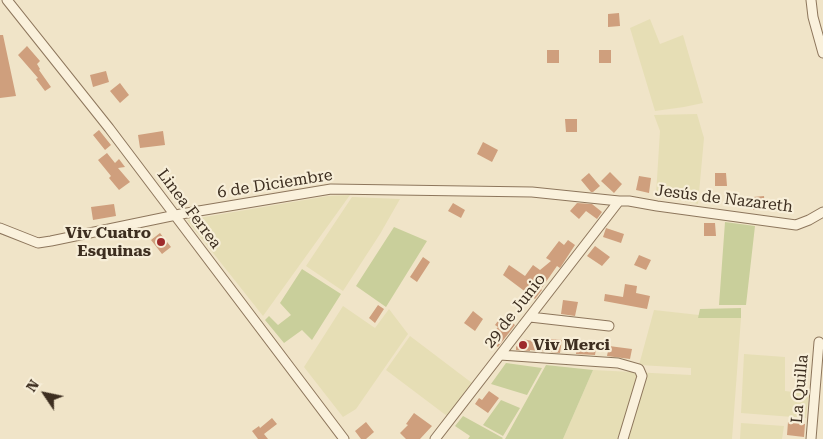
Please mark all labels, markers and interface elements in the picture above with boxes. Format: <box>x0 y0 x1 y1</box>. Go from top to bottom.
street label: Linea Ferrea <box>153 165 225 253</box>
street label: 6 de Diciembre <box>216 165 334 203</box>
street label: Jesús de Nazareth <box>654 181 794 217</box>
place label: Viv Cuatro Esquinas <box>65 223 151 261</box>
marker: Viv Cuatro Esquinas <box>155 236 167 248</box>
street label: 29 de Junio <box>480 270 550 352</box>
place label: Viv Merci <box>533 335 610 355</box>
marker: Viv Merci <box>517 339 529 351</box>
street label: La Quilla <box>787 354 813 424</box>
north arrow <box>20 369 70 419</box>
text: N <box>23 377 42 395</box>

